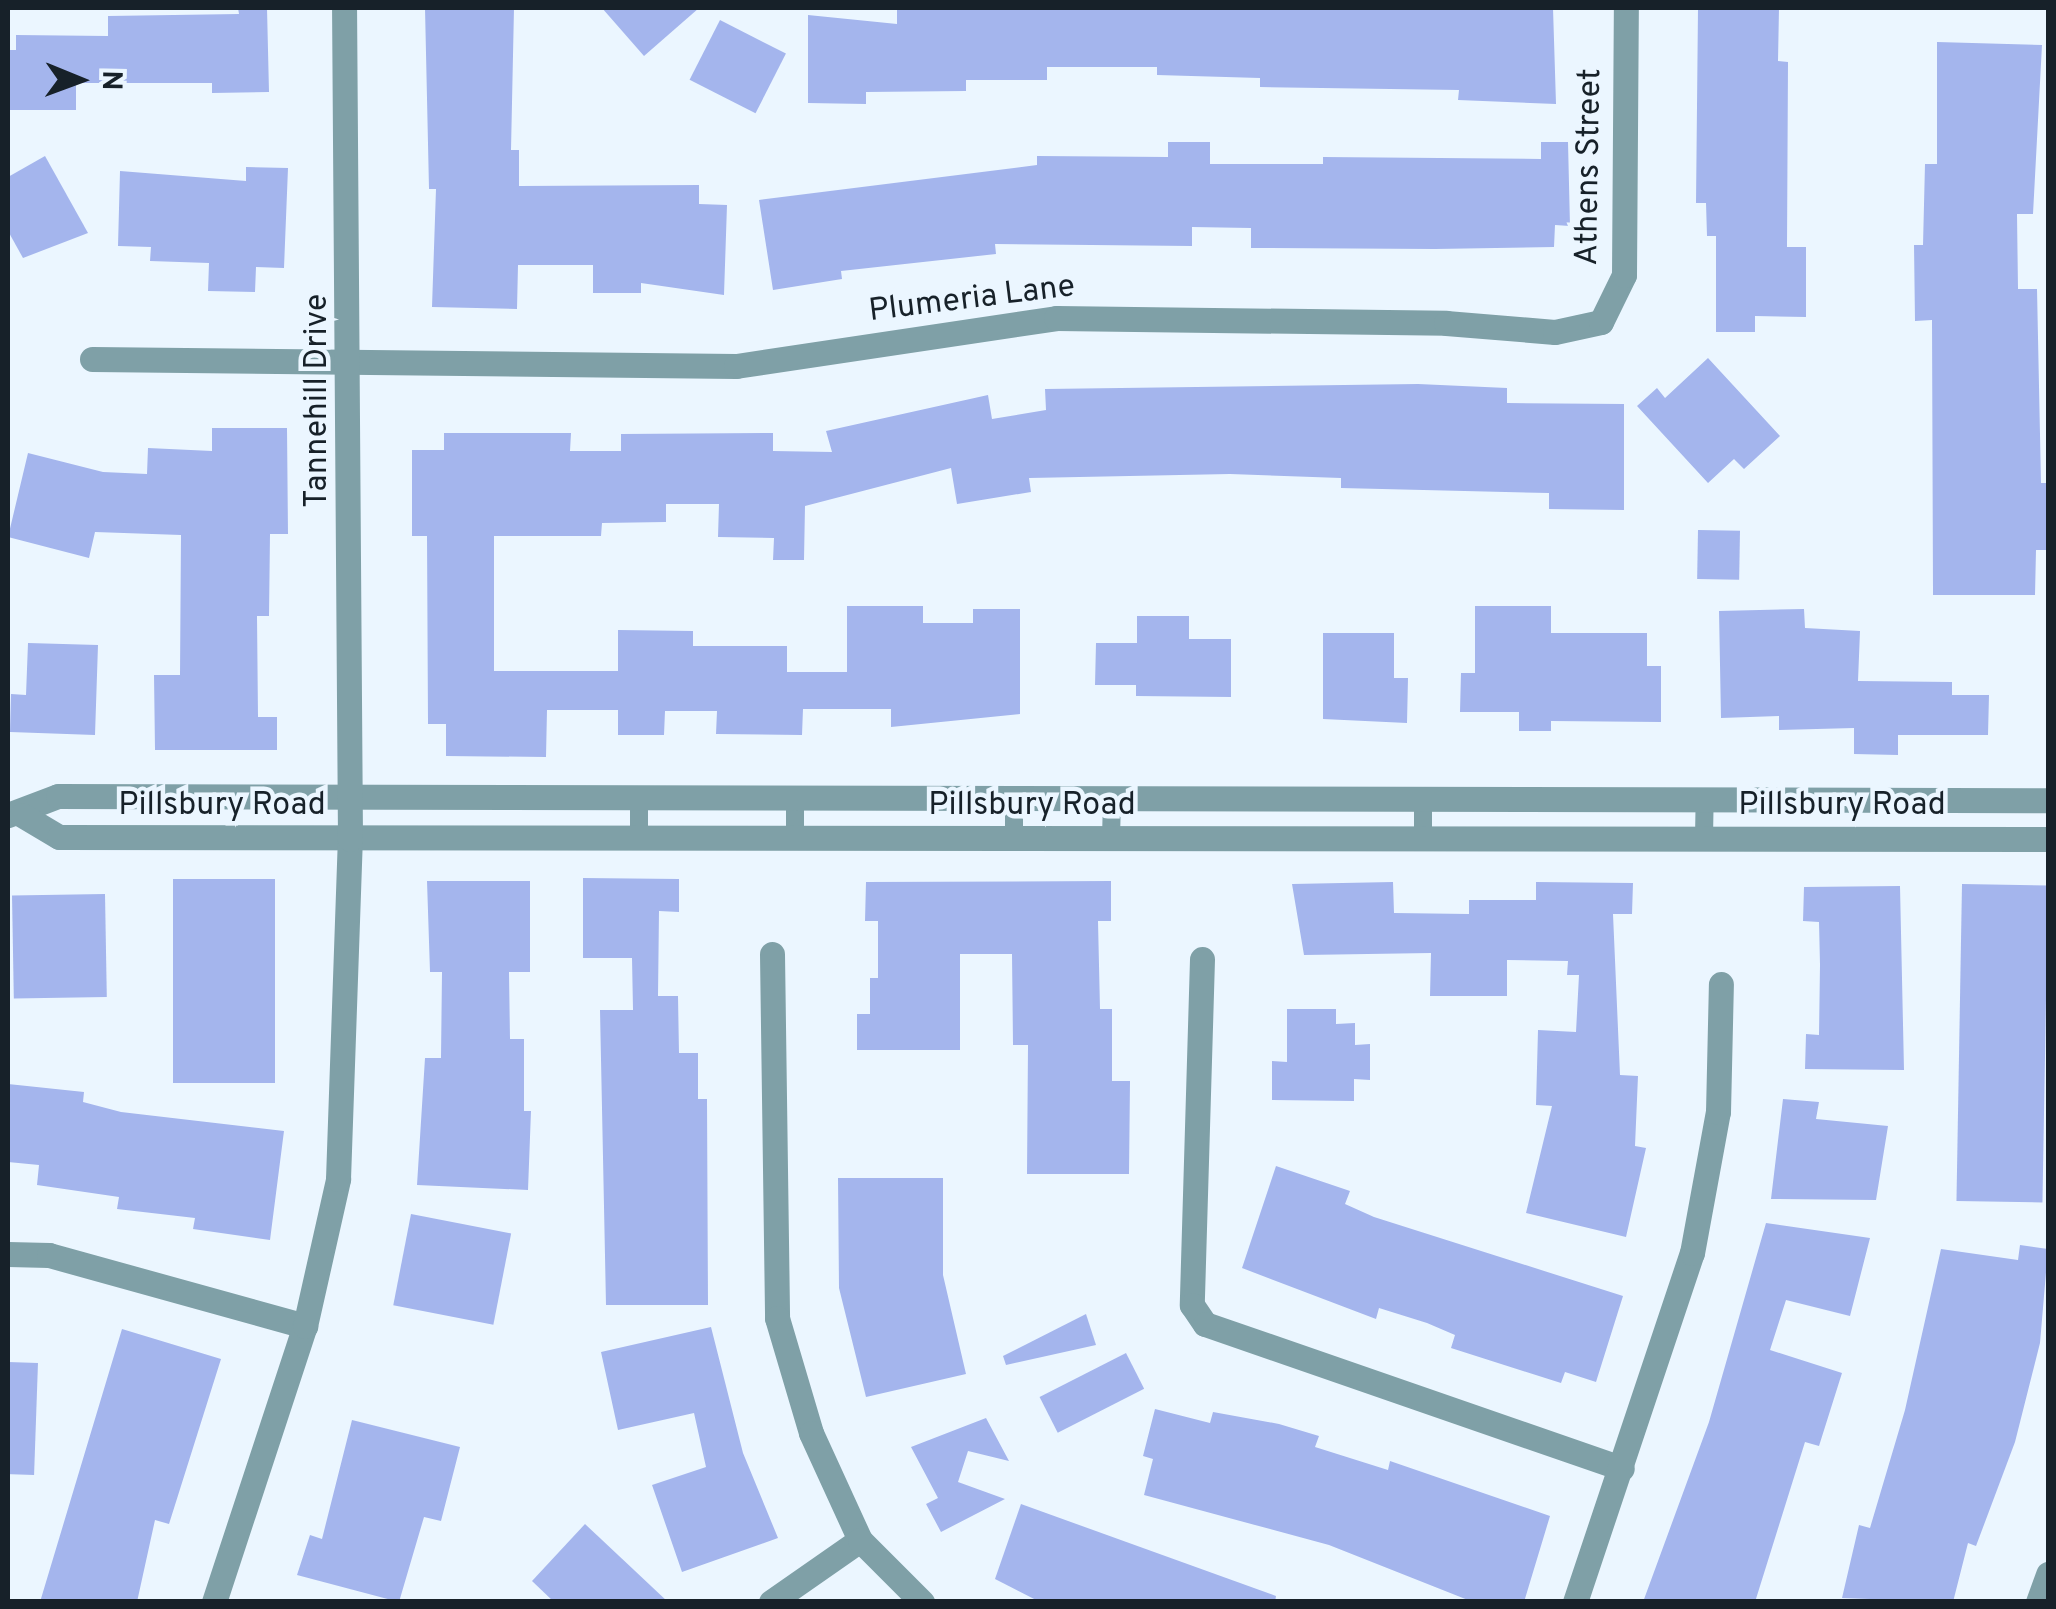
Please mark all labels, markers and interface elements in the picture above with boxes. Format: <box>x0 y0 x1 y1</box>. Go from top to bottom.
north arrow <box>30 30 130 130</box>
street label: Athens Street <box>1569 68 1611 266</box>
text: N <box>92 70 128 91</box>
street label: Plumeria Lane <box>867 268 1077 332</box>
street label: Tannehill Drive <box>299 294 337 508</box>
street label: Pillsbury Road <box>118 787 326 825</box>
street label: Pillsbury Road <box>928 787 1136 825</box>
street label: Pillsbury Road <box>1738 787 1946 825</box>

